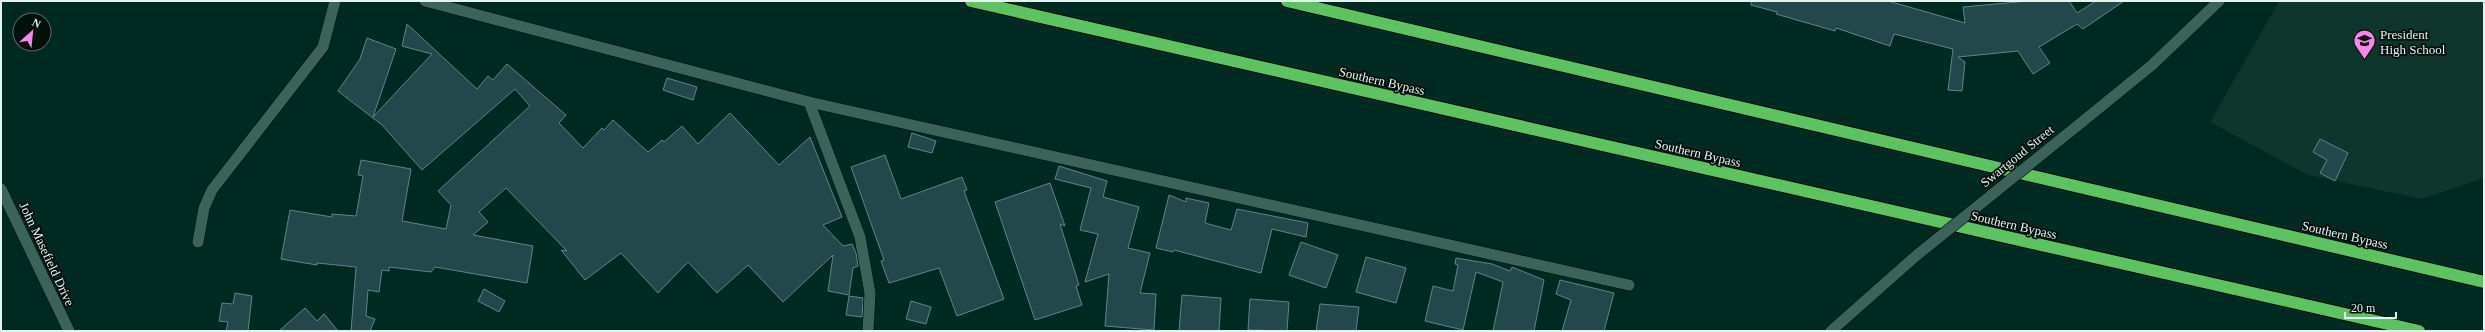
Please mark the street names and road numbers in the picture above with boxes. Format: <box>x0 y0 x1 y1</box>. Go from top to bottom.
street label: Southern Bypass <box>1338 64 1426 98</box>
street label: Swartgoud Street <box>1977 122 2057 190</box>
street label: Southern Bypass <box>1654 136 1742 170</box>
street label: John Masefield Drive <box>16 200 78 308</box>
street label: Southern Bypass <box>1970 208 2058 242</box>
street label: Southern Bypass <box>2301 218 2389 252</box>

